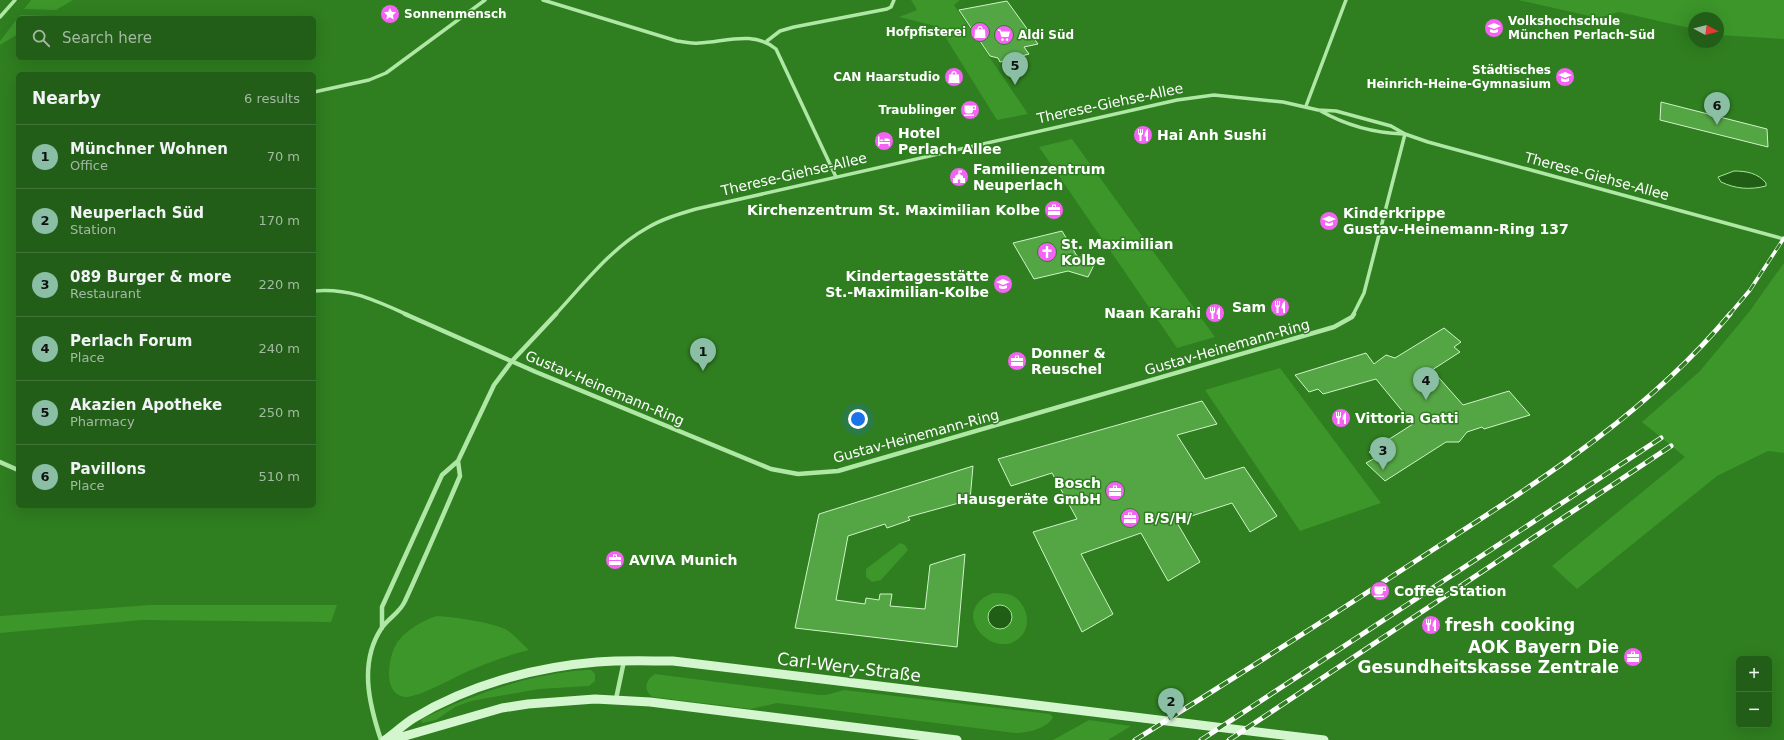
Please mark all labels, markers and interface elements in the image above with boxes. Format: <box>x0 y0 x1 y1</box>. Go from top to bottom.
place icon: Sonnenmensch <box>379 3 401 25</box>
place label: Sonnenmensch <box>404 7 507 21</box>
north arrow <box>1688 12 1724 48</box>
place label: Volkshochschule München Perlach-Süd <box>1508 14 1655 42</box>
search box <box>16 16 316 60</box>
school or university icon: Volkshochschule München Perlach-Süd <box>1483 17 1505 39</box>
shop icon: Hofpfisterei <box>969 21 991 43</box>
supermarket icon: Aldi Süd <box>993 24 1015 46</box>
place label: Hofpfisterei <box>886 25 966 39</box>
icon: search <box>30 27 52 49</box>
place label: Aldi Süd <box>1018 28 1074 42</box>
text: Search here <box>62 29 152 47</box>
pin: 5 <box>1002 52 1028 85</box>
place label: Städtisches Heinrich-Heine-Gymnasium <box>1366 63 1551 91</box>
shop icon: CAN Haarstudio <box>943 66 965 88</box>
school or university icon: Städtisches Heinrich-Heine-Gymnasium <box>1554 66 1576 88</box>
place label: CAN Haarstudio <box>833 70 940 84</box>
street label: Therese-Giehse-Allee <box>1034 80 1185 127</box>
text: Nearby <box>32 88 101 108</box>
text: 6 results <box>244 91 300 106</box>
pin: 6 <box>1704 92 1730 125</box>
cafe icon: Traublinger <box>959 99 981 121</box>
place label: Traublinger <box>879 103 956 117</box>
restaurant icon: Hai Anh Sushi <box>1132 124 1154 146</box>
place label: Hotel Perlach Allee <box>898 125 1001 157</box>
place label: Hai Anh Sushi <box>1157 127 1267 143</box>
hotel icon: Hotel Perlach Allee <box>873 130 895 152</box>
text: Münchner Wohnen <box>70 140 228 158</box>
text: 1 <box>40 149 50 164</box>
text: 70 m <box>267 149 300 164</box>
street label: Therese-Giehse-Allee <box>719 149 868 199</box>
street label: Therese-Giehse-Allee <box>1522 149 1671 203</box>
text: Office <box>70 158 108 173</box>
place label: Familienzentrum Neuperlach <box>973 161 1105 193</box>
public building icon: Familienzentrum Neuperlach <box>948 166 970 188</box>
office icon: Kirchenzentrum St. Maximilian Kolbe <box>1043 199 1065 221</box>
place label: Kirchenzentrum St. Maximilian Kolbe <box>747 202 1040 218</box>
text: Neuperlach Süd <box>70 204 204 222</box>
place label: Kinderkrippe Gustav-Heinemann-Ring 137 <box>1343 205 1569 237</box>
school or university icon: Kinderkrippe Gustav-Heinemann-Ring 137 <box>1318 210 1340 232</box>
text: 2 <box>40 213 50 228</box>
text: 170 m <box>258 213 300 228</box>
text: Station <box>70 222 116 237</box>
place label: St. Maximilian Kolbe <box>1061 236 1174 268</box>
church icon: St. Maximilian Kolbe <box>1036 241 1058 263</box>
text: 089 Burger & more <box>70 268 231 286</box>
place label: Kindertagesstätte St.-Maximilian-Kolbe <box>825 268 989 300</box>
school or university icon: Kindertagesstätte St.-Maximilian-Kolbe <box>992 273 1014 295</box>
text: 3 <box>40 277 50 292</box>
text: 220 m <box>258 277 300 292</box>
text: Restaurant <box>70 286 141 301</box>
restaurant icon: Sam <box>1269 296 1291 318</box>
place label: Sam <box>1232 299 1266 315</box>
restaurant icon: Naan Karahi <box>1204 302 1226 324</box>
place label: Naan Karahi <box>1104 305 1201 321</box>
street label: Gustav-Heinemann-Ring <box>1143 316 1311 378</box>
text: Perlach Forum <box>70 332 192 350</box>
pin: 1 <box>690 338 716 371</box>
text: 4 <box>40 341 50 356</box>
text: 240 m <box>258 341 300 356</box>
place label: Donner & Reuschel <box>1031 345 1106 377</box>
street label: Gustav-Heinemann-Ring <box>523 347 687 429</box>
text: Place <box>70 350 105 365</box>
office icon: Donner & Reuschel <box>1006 350 1028 372</box>
pin: 4 <box>1413 367 1439 400</box>
text: Akazien Apotheke <box>70 396 222 414</box>
text: 5 <box>40 405 50 420</box>
text: 250 m <box>258 405 300 420</box>
street label: Gustav-Heinemann-Ring <box>831 406 1001 466</box>
restaurant icon: Vittoria Gatti <box>1330 407 1352 429</box>
your location <box>848 409 868 429</box>
place label: Vittoria Gatti <box>1355 410 1459 426</box>
text: Pharmacy <box>70 414 135 429</box>
pin: 3 <box>1370 437 1396 470</box>
text: Pavillons <box>70 460 146 478</box>
text: 6 <box>40 469 50 484</box>
text: 510 m <box>258 469 300 484</box>
place label: Bosch Hausgeräte GmbH <box>957 475 1101 507</box>
text: Place <box>70 478 105 493</box>
office icon: Bosch Hausgeräte GmbH <box>1104 480 1126 502</box>
office icon: B/S/H/ <box>1119 507 1141 529</box>
place label: B/S/H/ <box>1144 510 1193 526</box>
office icon: AVIVA Munich <box>604 549 626 571</box>
place label: AVIVA Munich <box>629 552 737 568</box>
cafe icon: Coffee Station <box>1369 580 1391 602</box>
place label: Coffee Station <box>1394 583 1506 599</box>
restaurant icon: fresh cooking <box>1420 614 1442 636</box>
place label: fresh cooking <box>1445 615 1575 635</box>
place label: AOK Bayern Die Gesundheitskasse Zentrale <box>1358 637 1619 677</box>
office icon: AOK Bayern Die Gesundheitskasse Zentrale <box>1622 646 1644 668</box>
street label: Carl-Wery-Straße <box>776 648 922 686</box>
map controls <box>1736 656 1772 728</box>
button: + <box>1736 656 1772 692</box>
pin: 2 <box>1158 688 1184 721</box>
button: − <box>1736 692 1772 728</box>

